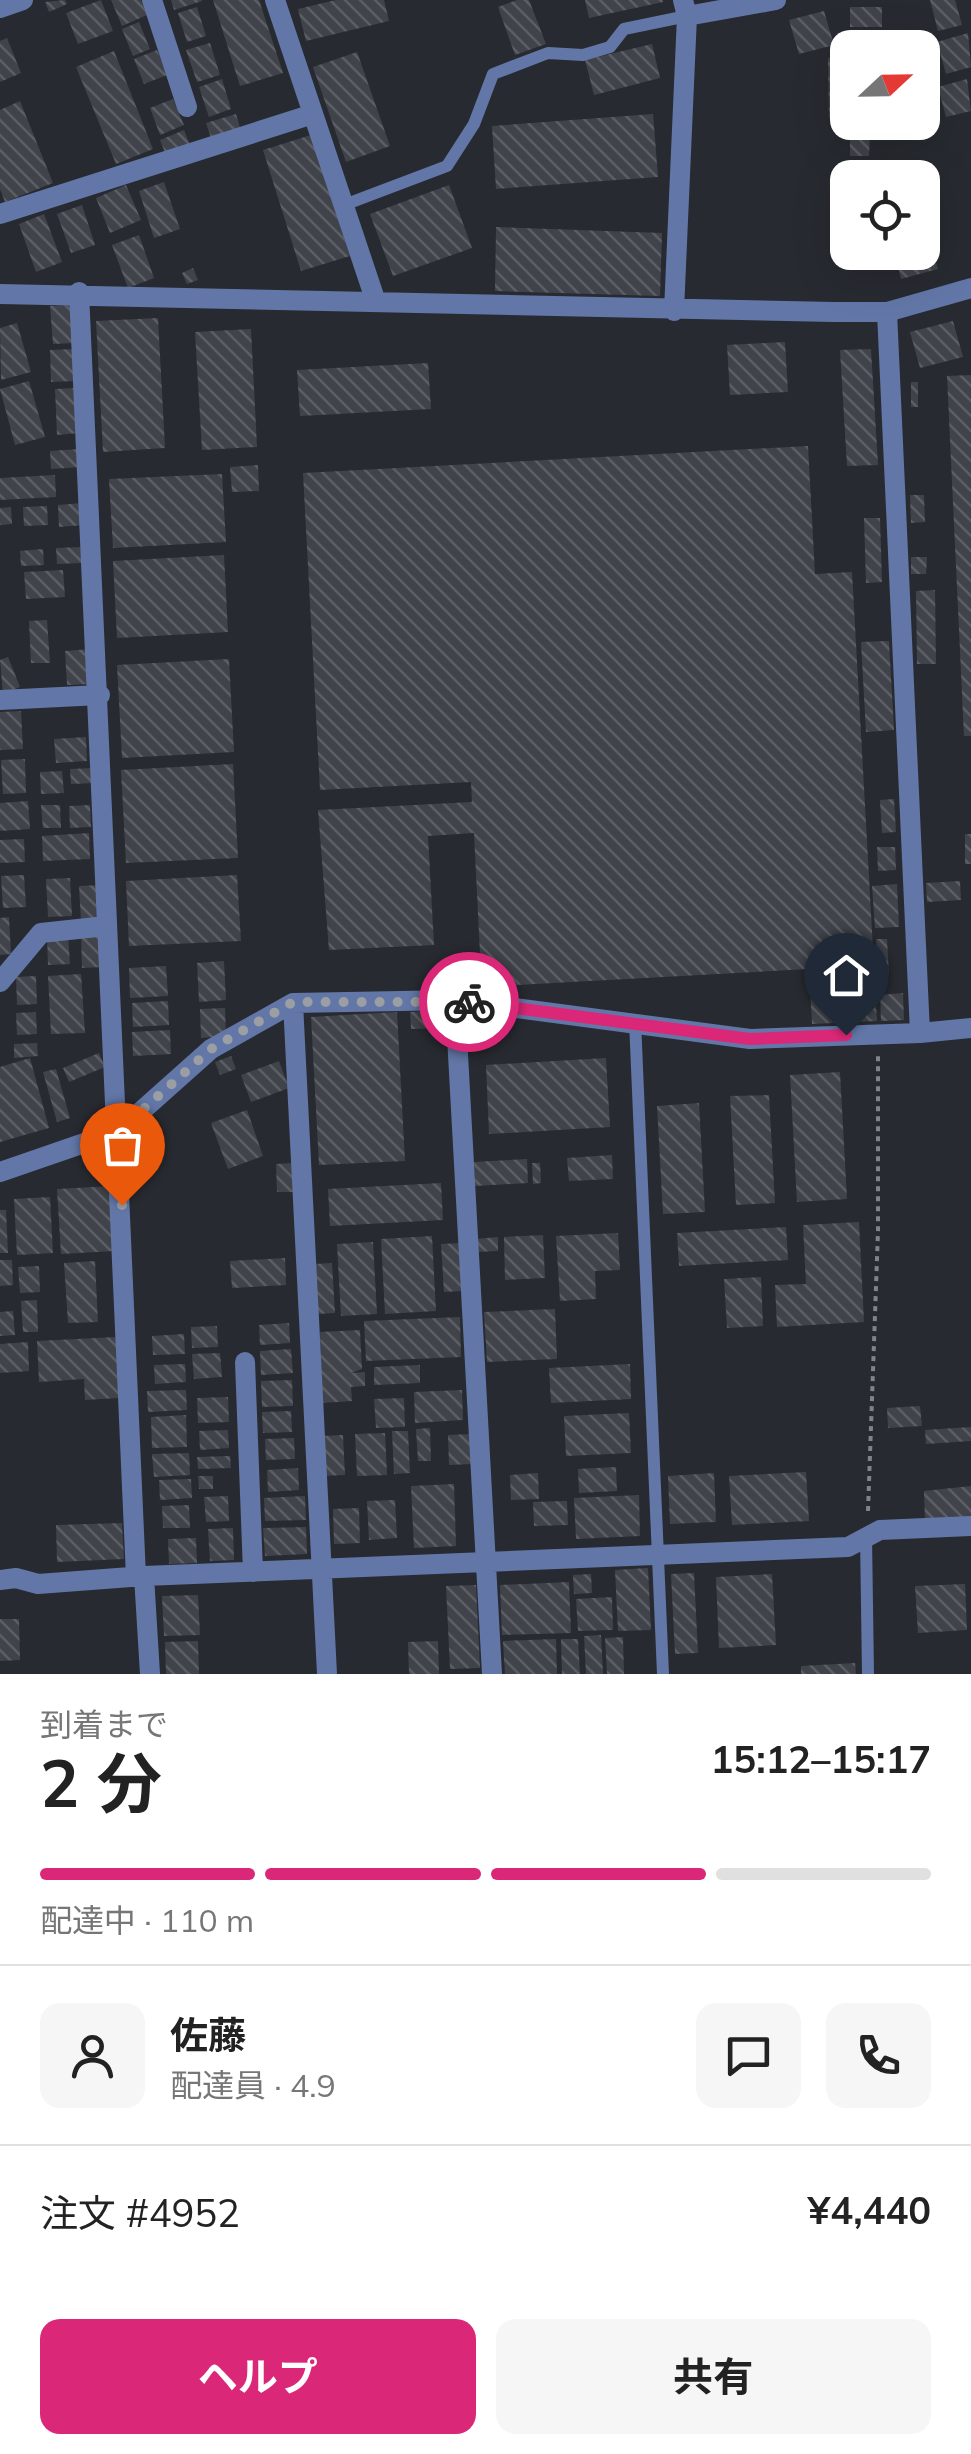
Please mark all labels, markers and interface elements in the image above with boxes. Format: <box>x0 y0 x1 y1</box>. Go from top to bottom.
north arrow <box>830 30 940 140</box>
map controls <box>830 30 940 270</box>
button: locate <box>830 160 940 270</box>
pin <box>804 933 889 1036</box>
icon: home <box>819 948 874 1003</box>
courier <box>419 952 519 1052</box>
icon: bike <box>442 975 497 1030</box>
pin <box>80 1103 165 1206</box>
icon: bag <box>95 1118 150 1173</box>
text: 到着まで <box>40 1704 168 1744</box>
text: 15:12–15:17 <box>711 1735 931 1783</box>
text: 2 分 <box>40 1742 162 1823</box>
text: 配達中 · 110 m <box>40 1900 254 1940</box>
button: person <box>40 2003 145 2108</box>
button: chat <box>696 2003 801 2108</box>
button: phone <box>826 2003 931 2108</box>
text: 佐藤 <box>170 2011 246 2059</box>
text: 配達員 · 4.9 <box>170 2065 336 2105</box>
text: ¥4,440 <box>808 2186 931 2234</box>
text: 注文 #4952 <box>40 2189 240 2237</box>
button: ヘルプ <box>40 2319 476 2434</box>
button: 共有 <box>496 2319 931 2434</box>

